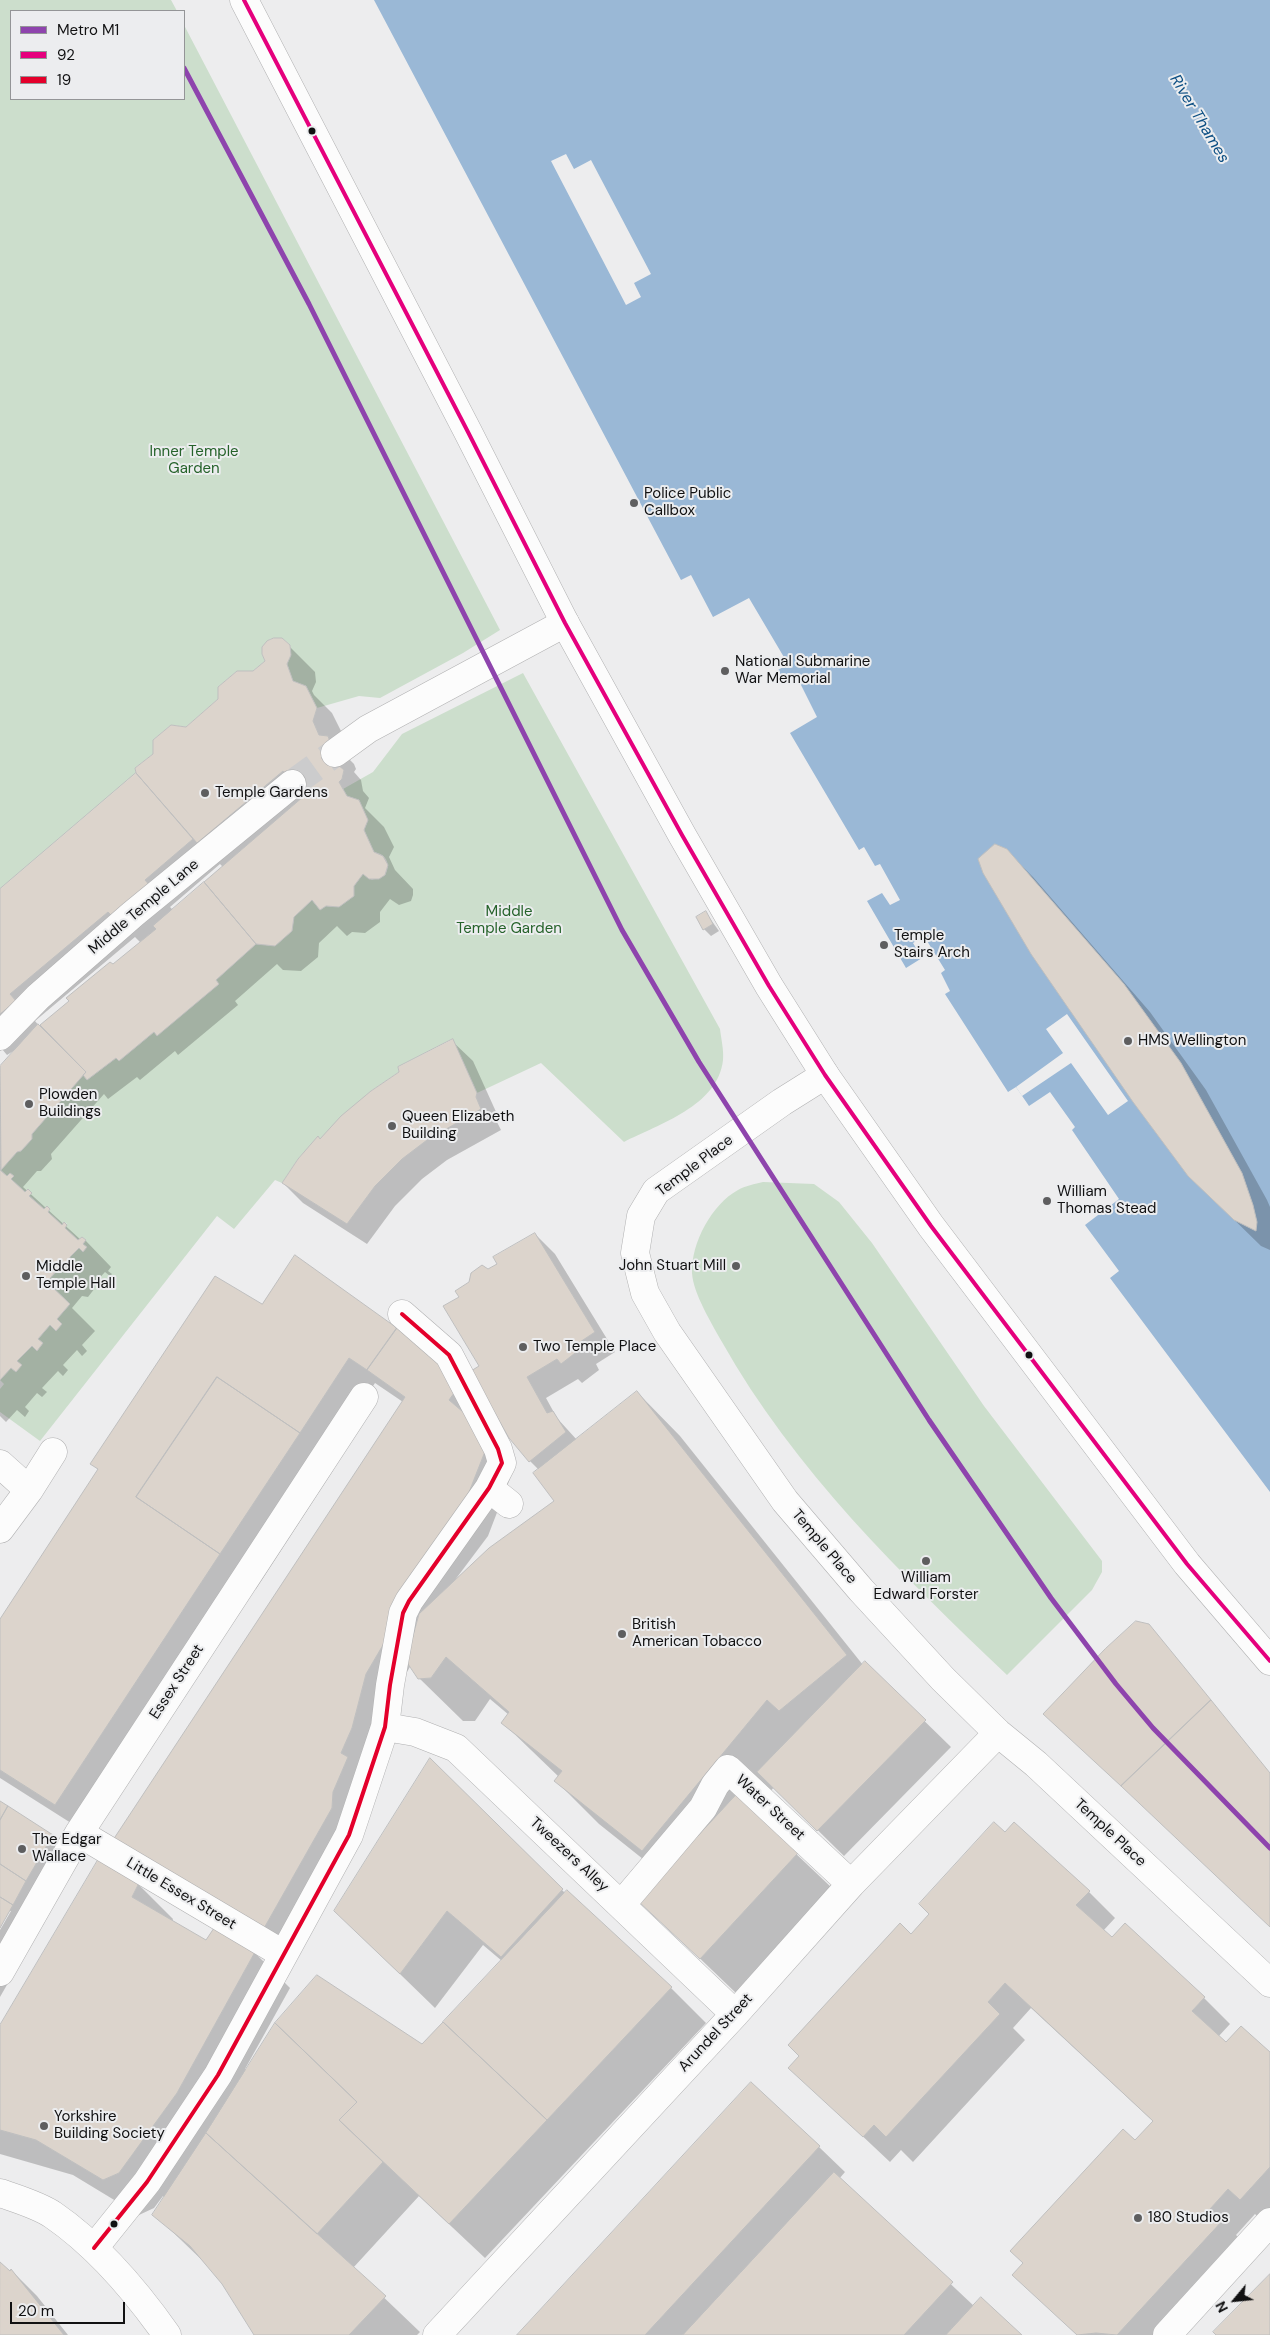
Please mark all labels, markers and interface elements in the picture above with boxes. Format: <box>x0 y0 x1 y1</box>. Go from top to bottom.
legend <box>10 10 185 100</box>
text: Metro M1 <box>57 20 119 40</box>
text: 92 <box>57 45 75 65</box>
text: 19 <box>57 70 71 90</box>
water label: River Thames <box>1165 71 1233 167</box>
unlabelled marker <box>307 126 317 136</box>
park label: Inner Temple Garden <box>150 443 238 478</box>
place label: Police Public Callbox <box>644 485 731 520</box>
marker: Police Public Callbox <box>628 497 640 509</box>
place label: National Submarine War Memorial <box>735 653 870 688</box>
marker: National Submarine War Memorial <box>719 665 731 677</box>
place label: Temple Gardens <box>215 784 328 802</box>
marker: Temple Gardens <box>199 787 211 799</box>
street label: Middle Temple Lane <box>85 856 203 958</box>
park label: Middle Temple Garden <box>456 903 562 938</box>
place label: Temple Stairs Arch <box>894 927 970 962</box>
marker: Temple Stairs Arch <box>878 939 890 951</box>
place label: HMS Wellington <box>1138 1032 1246 1050</box>
marker: HMS Wellington <box>1122 1035 1134 1047</box>
place label: Plowden Buildings <box>39 1086 101 1121</box>
marker: Plowden Buildings <box>23 1098 35 1110</box>
place label: Queen Elizabeth Building <box>402 1108 514 1143</box>
marker: Queen Elizabeth Building <box>386 1120 398 1132</box>
street label: Temple Place <box>653 1131 737 1201</box>
place label: William Thomas Stead <box>1057 1183 1156 1218</box>
marker: William Thomas Stead <box>1041 1195 1053 1207</box>
place label: John Stuart Mill <box>619 1257 726 1275</box>
place label: Middle Temple Hall <box>36 1258 115 1293</box>
marker: John Stuart Mill <box>730 1260 742 1272</box>
marker: Middle Temple Hall <box>20 1270 32 1282</box>
place label: Two Temple Place <box>533 1338 656 1356</box>
marker: Two Temple Place <box>517 1341 529 1353</box>
unlabelled marker <box>1024 1350 1034 1360</box>
street label: Temple Place <box>788 1506 860 1588</box>
marker: William Edward Forster <box>920 1555 932 1567</box>
place label: William Edward Forster <box>874 1569 978 1604</box>
place label: British American Tobacco <box>632 1616 762 1651</box>
marker: British American Tobacco <box>616 1628 628 1640</box>
street label: Essex Street <box>146 1641 208 1723</box>
street label: Water Street <box>732 1771 808 1845</box>
street label: Temple Place <box>1070 1795 1150 1871</box>
street label: Tweezers Alley <box>526 1814 612 1896</box>
place label: The Edgar Wallace <box>32 1831 102 1866</box>
marker: The Edgar Wallace <box>16 1843 28 1855</box>
street label: Little Essex Street <box>123 1854 239 1934</box>
street label: Arundel Street <box>675 1990 757 2076</box>
place label: Yorkshire Building Society <box>54 2108 165 2143</box>
marker: Yorkshire Building Society <box>38 2120 50 2132</box>
place label: 180 Studios <box>1148 2209 1229 2227</box>
marker: 180 Studios <box>1132 2212 1144 2224</box>
unlabelled marker <box>109 2219 119 2229</box>
north arrow <box>1210 2275 1260 2325</box>
scale bar <box>12 2292 128 2324</box>
text: N <box>1211 2298 1232 2316</box>
text: 20 m <box>18 2301 54 2321</box>

